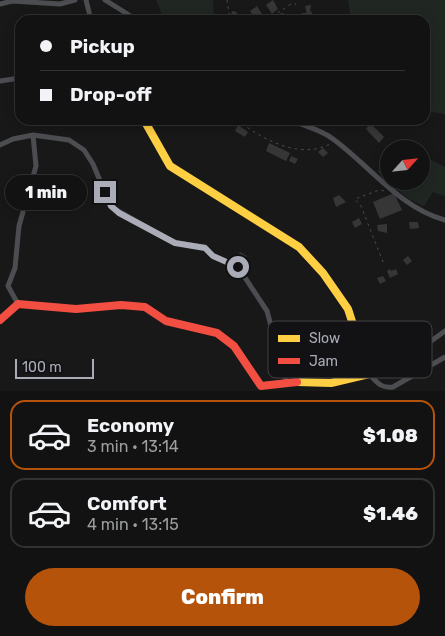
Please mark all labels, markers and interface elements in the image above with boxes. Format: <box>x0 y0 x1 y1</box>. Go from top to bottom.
text: Pickup <box>70 35 135 58</box>
text: Drop-off <box>70 83 152 106</box>
north arrow <box>380 140 430 190</box>
map controls <box>380 140 430 190</box>
callout: 1 min <box>5 174 88 210</box>
route end <box>94 181 116 203</box>
text: 1 min <box>25 183 67 202</box>
route start <box>227 256 249 278</box>
legend <box>268 321 432 378</box>
text: Slow <box>309 330 340 347</box>
text: Jam <box>309 353 338 370</box>
scale bar <box>15 356 94 379</box>
text: 100 m <box>22 359 62 376</box>
icon: car <box>27 413 72 458</box>
text: Economy <box>87 414 174 437</box>
text: $1.08 <box>363 424 418 447</box>
text: 3 min · 13:14 <box>87 437 179 456</box>
icon: car <box>27 491 72 536</box>
text: Comfort <box>87 492 167 515</box>
text: $1.46 <box>363 502 418 525</box>
text: 4 min · 13:15 <box>87 515 179 534</box>
button: Confirm <box>25 568 420 626</box>

